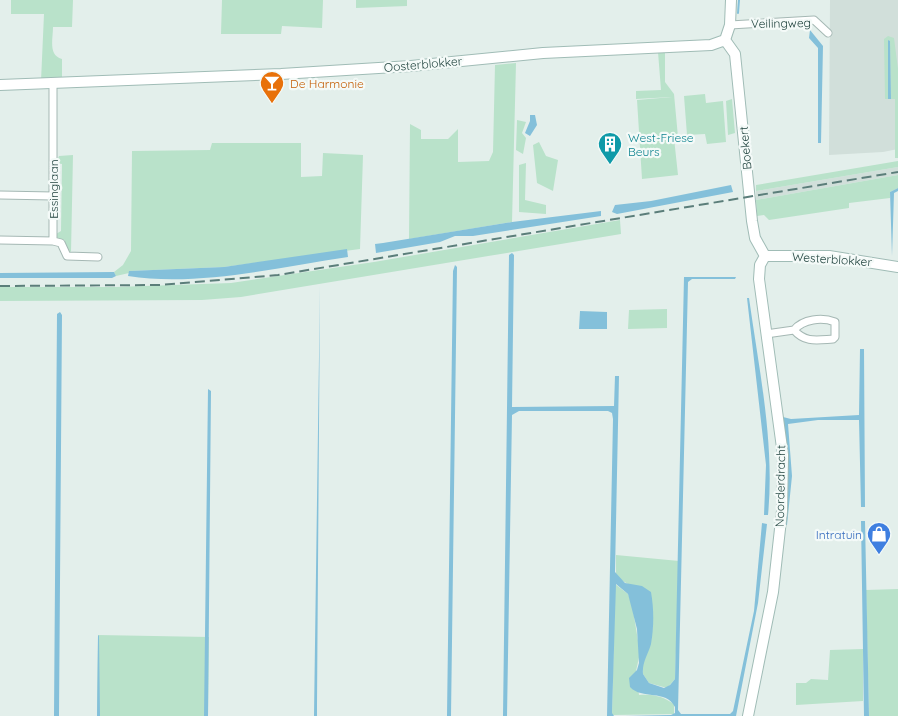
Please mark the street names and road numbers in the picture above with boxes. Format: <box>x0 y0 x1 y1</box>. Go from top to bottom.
street label: Veilingweg <box>751 15 811 31</box>
street label: Oosterblokker <box>383 53 463 75</box>
street label: Boekert <box>736 126 754 170</box>
street label: Essinglaan <box>46 159 61 219</box>
street label: Westerblokker <box>791 249 873 269</box>
street label: Noorderdracht <box>772 445 788 527</box>

